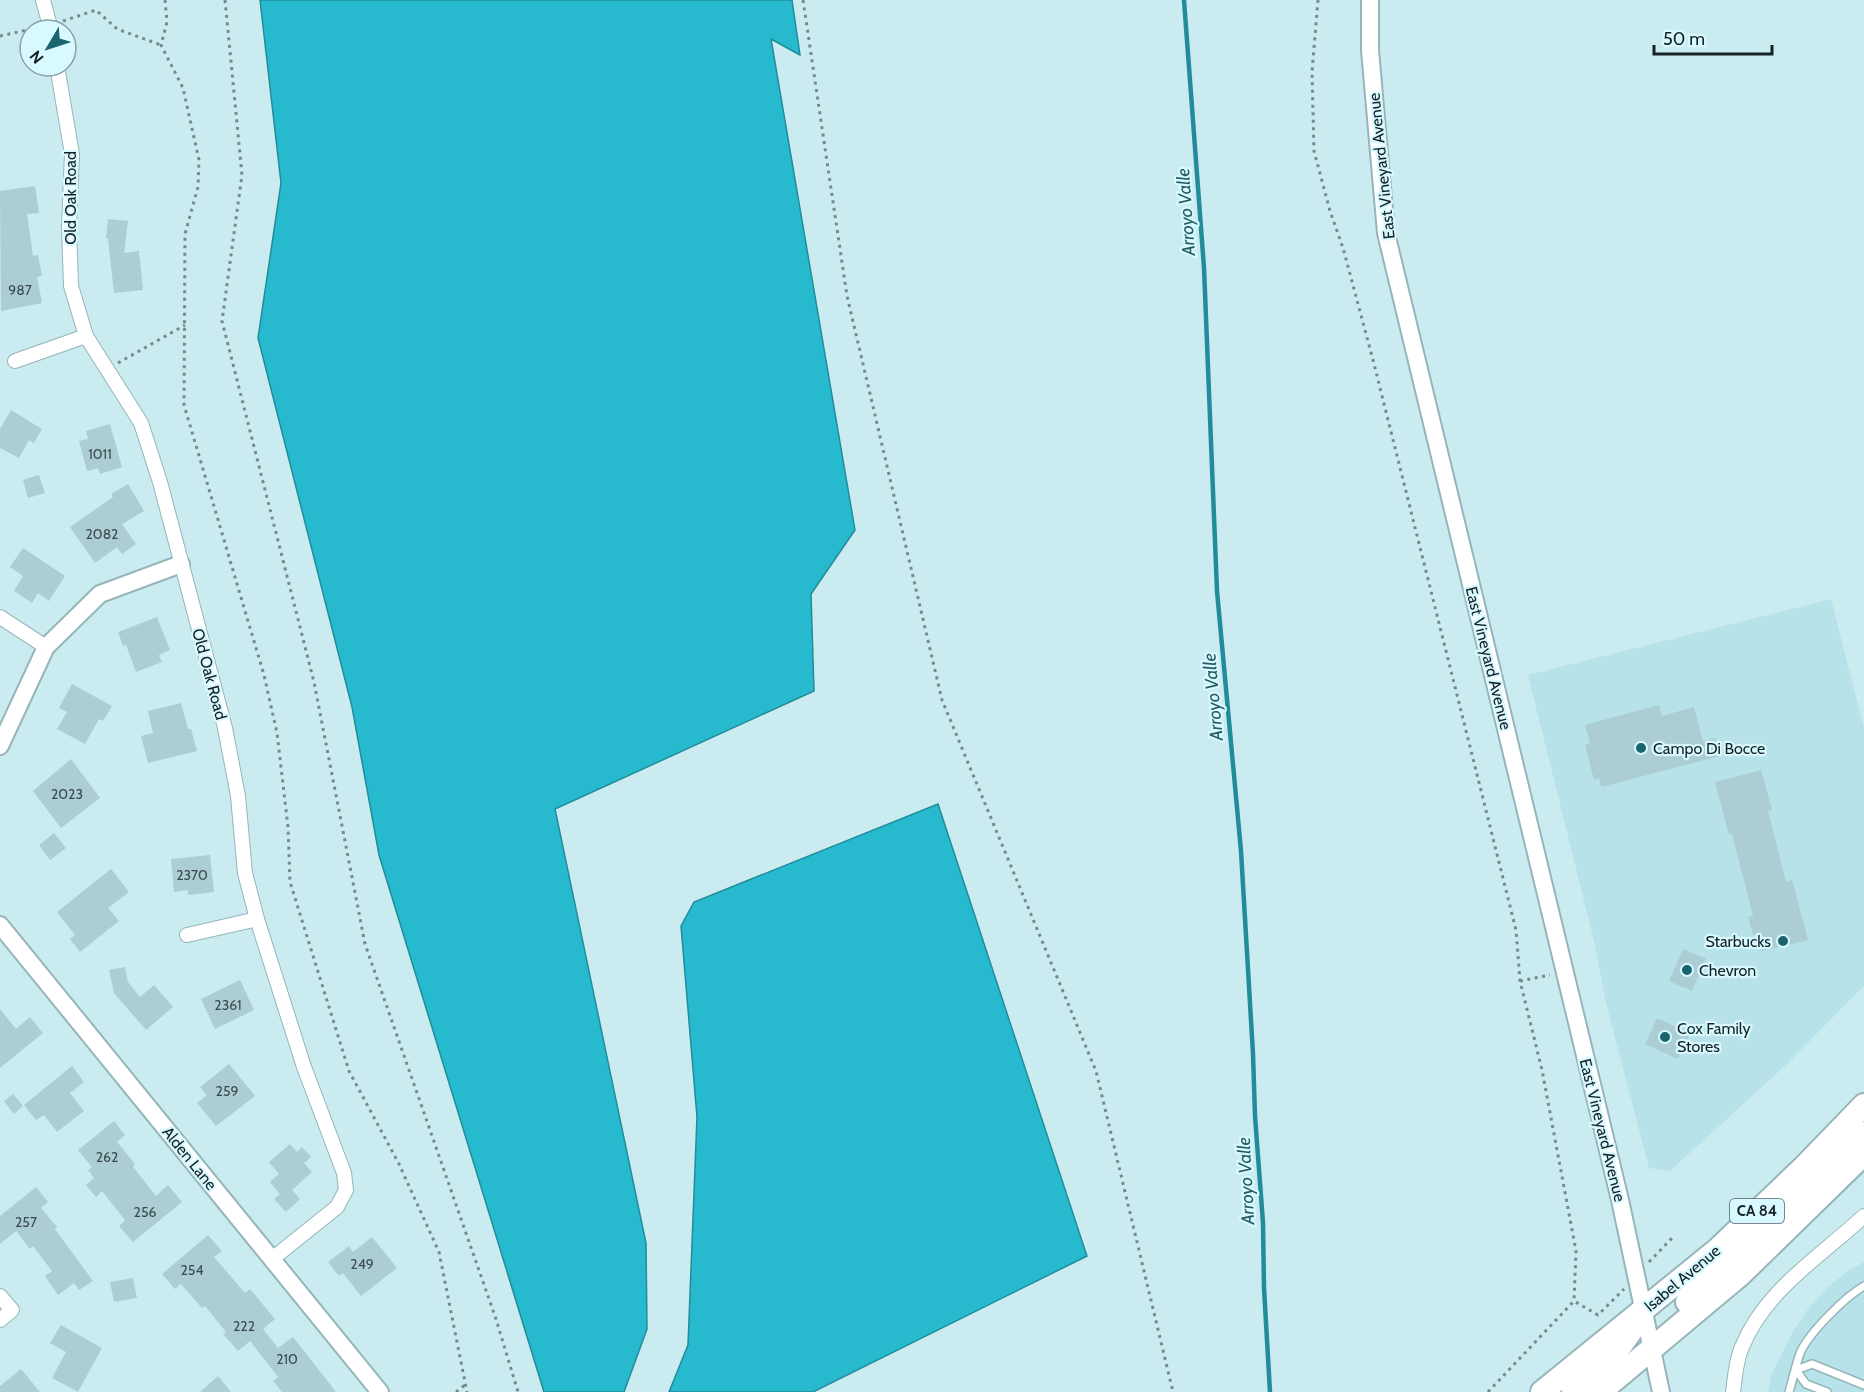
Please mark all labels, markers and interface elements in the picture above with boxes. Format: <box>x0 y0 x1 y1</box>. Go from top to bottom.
north arrow <box>18 18 78 78</box>
scale bar <box>1654 18 1772 56</box>
text: 50 m <box>1663 28 1705 50</box>
text: N <box>26 47 48 67</box>
street label: East Vineyard Avenue <box>1364 92 1399 240</box>
street label: Old Oak Road <box>61 151 80 245</box>
water label: Arroyo Valle <box>1172 168 1200 257</box>
house number: 987 <box>8 281 32 299</box>
house number: 1011 <box>88 445 112 463</box>
house number: 2082 <box>86 525 118 543</box>
street label: East Vineyard Avenue <box>1462 585 1515 732</box>
street label: Old Oak Road <box>188 626 231 722</box>
water label: Arroyo Valle <box>1198 652 1228 743</box>
place label: Campo Di Bocce <box>1653 739 1765 758</box>
marker: Campo Di Bocce <box>1634 741 1648 755</box>
house number: 2023 <box>51 785 83 803</box>
house number: 2370 <box>176 866 208 884</box>
place label: Starbucks <box>1705 932 1771 951</box>
marker: Starbucks <box>1776 934 1790 948</box>
place label: Chevron <box>1699 961 1756 980</box>
marker: Chevron <box>1680 963 1694 977</box>
house number: 2361 <box>214 996 242 1014</box>
place label: Cox Family Stores <box>1677 1019 1751 1056</box>
marker: Cox Family Stores <box>1658 1030 1672 1044</box>
street label: East Vineyard Avenue <box>1576 1057 1629 1204</box>
house number: 259 <box>216 1082 238 1100</box>
street label: Alden Lane <box>158 1123 221 1194</box>
water label: Arroyo Valle <box>1233 1137 1259 1226</box>
house number: 262 <box>96 1148 118 1166</box>
road number: CA 84 <box>1730 1199 1784 1223</box>
house number: 256 <box>134 1203 156 1221</box>
house number: 257 <box>15 1213 37 1231</box>
street label: Isabel Avenue <box>1640 1241 1724 1316</box>
house number: 249 <box>350 1255 374 1273</box>
house number: 254 <box>180 1261 204 1279</box>
house number: 222 <box>233 1317 255 1335</box>
house number: 210 <box>276 1350 298 1368</box>

